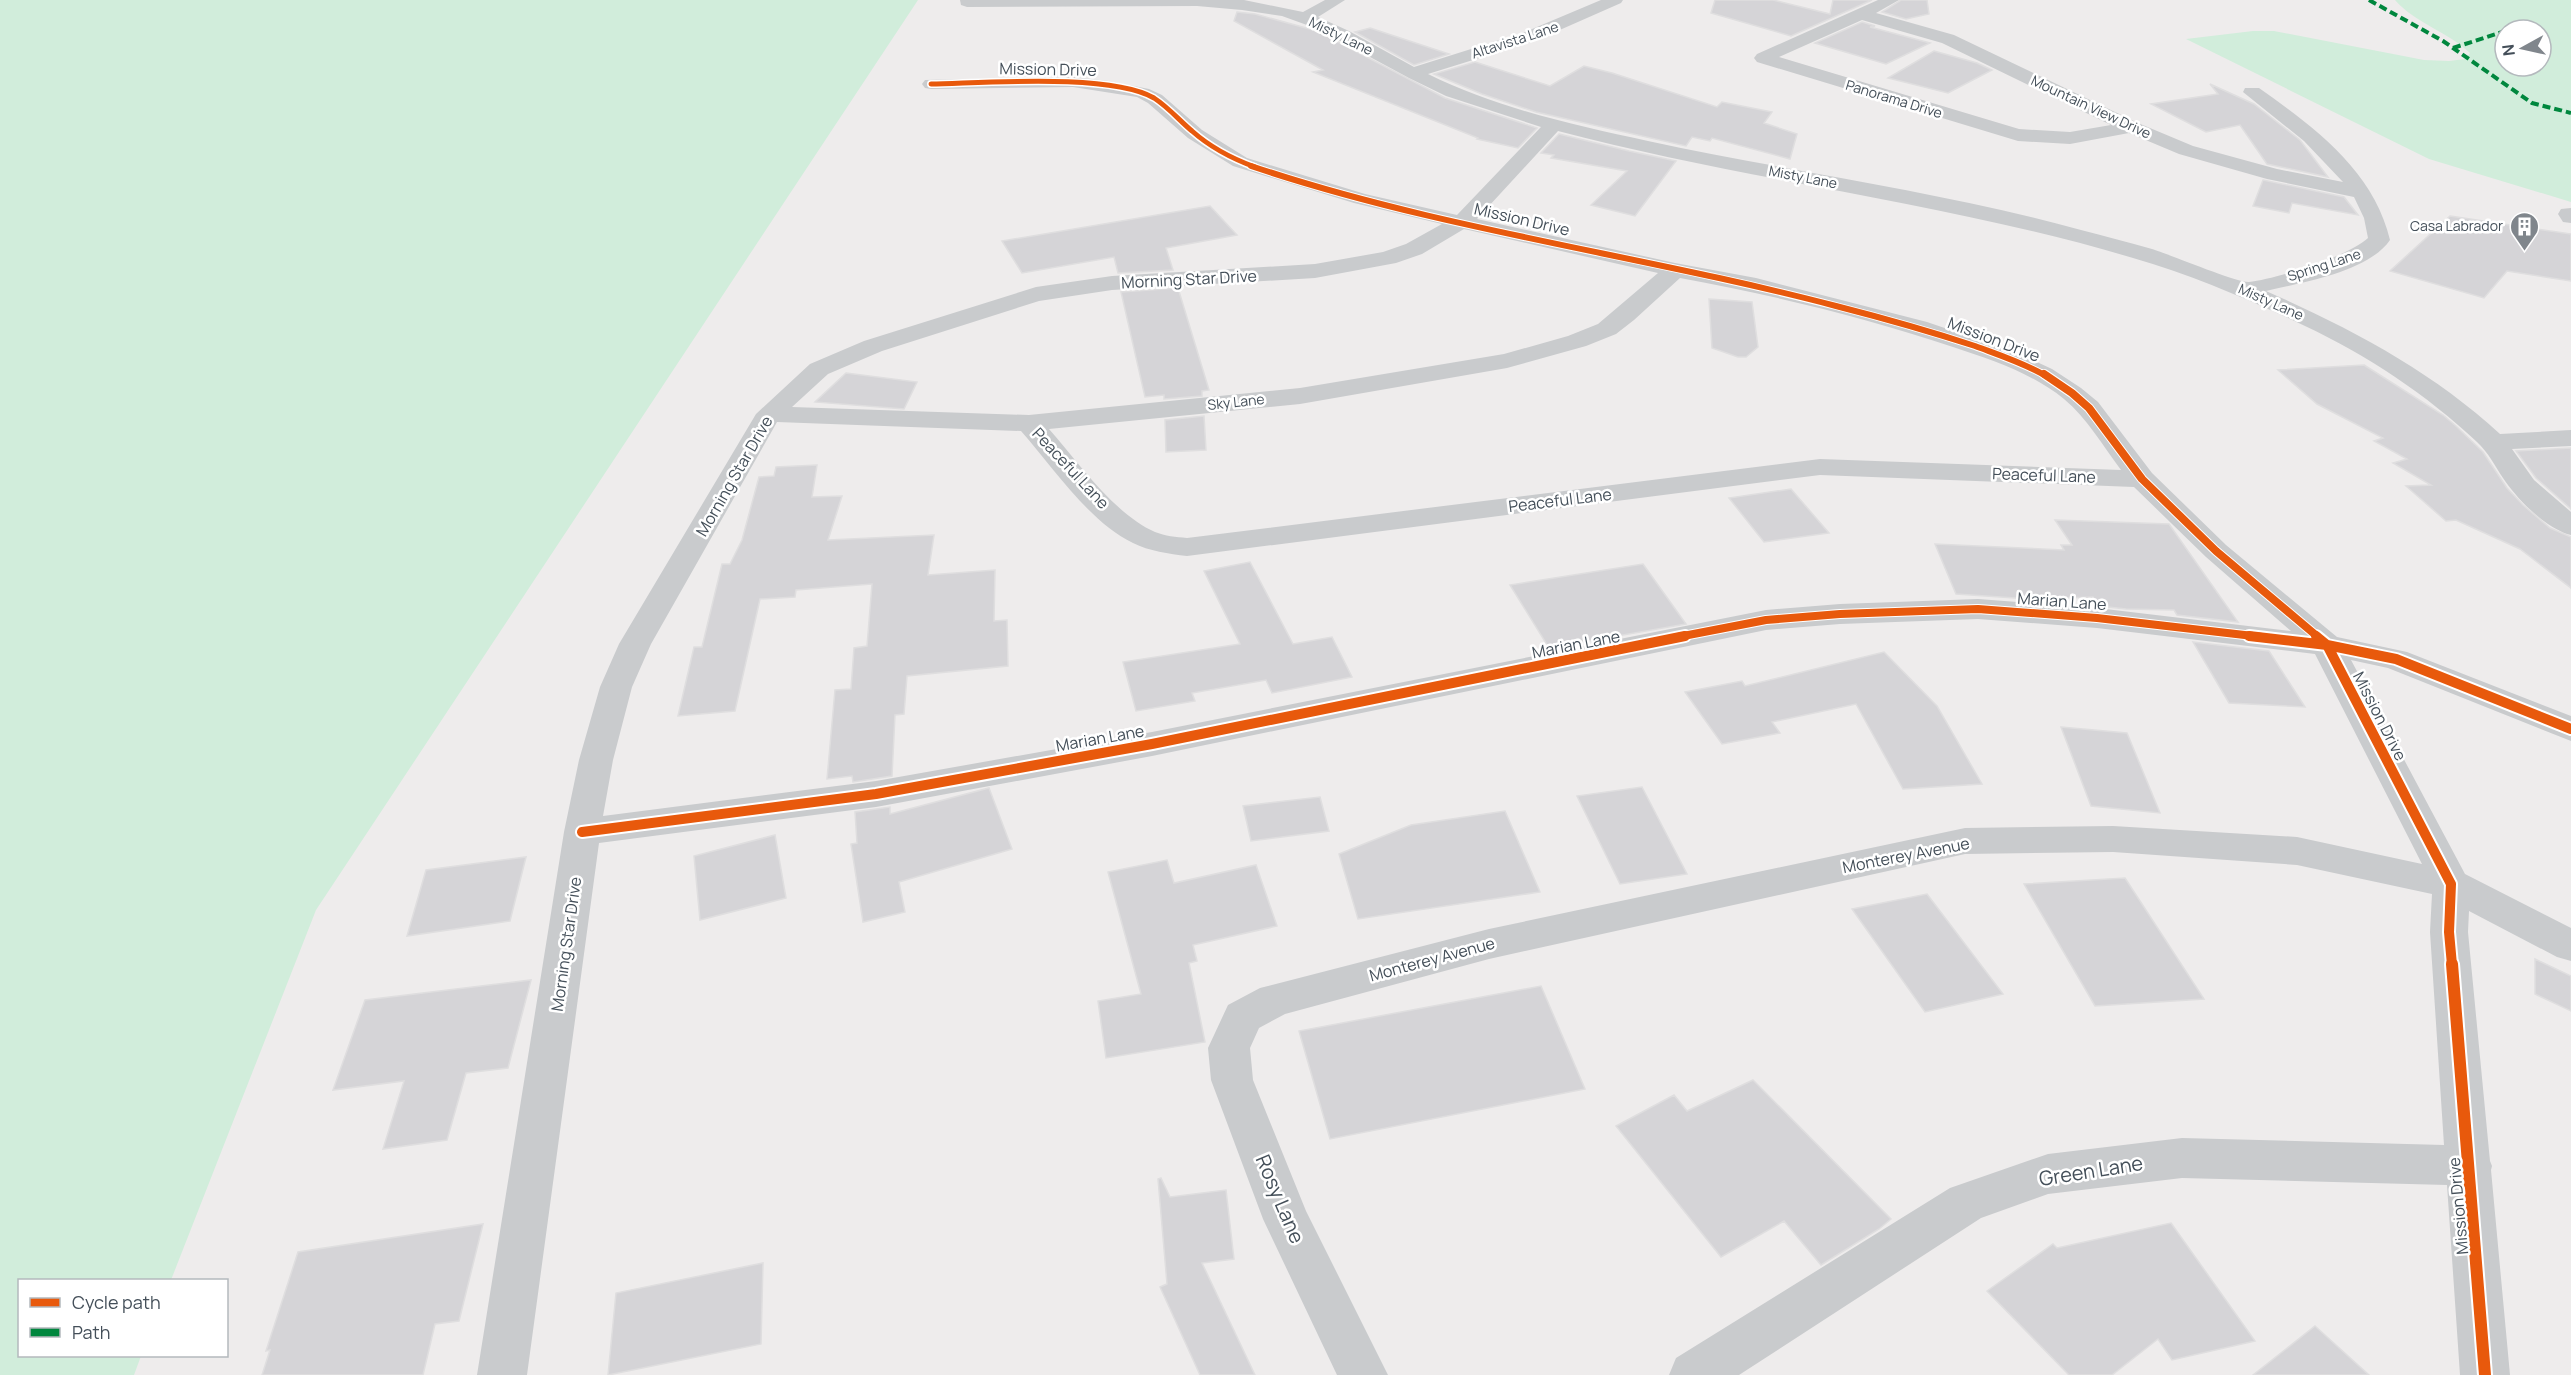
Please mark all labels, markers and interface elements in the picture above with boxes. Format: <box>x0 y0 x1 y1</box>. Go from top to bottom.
street label: Misty Lane <box>1306 12 1377 59</box>
street label: Altavista Lane <box>1469 16 1561 63</box>
north arrow <box>2493 18 2553 78</box>
text: N <box>2496 43 2520 57</box>
street label: Mission Drive <box>999 57 1097 81</box>
street label: Mountain View Drive <box>2028 70 2154 143</box>
street label: Panorama Drive <box>1843 75 1945 122</box>
street label: Misty Lane <box>1767 161 1839 192</box>
street label: Mission Drive <box>1472 197 1572 241</box>
building icon: Casa Labrador <box>2508 210 2540 252</box>
place label: Casa Labrador <box>2410 216 2503 235</box>
street label: Spring Lane <box>2285 244 2363 285</box>
street label: Morning Star Drive <box>1121 264 1257 294</box>
street label: Misty Lane <box>2236 279 2307 324</box>
street label: Mission Drive <box>1945 311 2043 367</box>
street label: Sky Lane <box>1207 389 1265 414</box>
street label: Morning Star Drive <box>691 412 777 540</box>
street label: Peaceful Lane <box>1028 423 1114 513</box>
street label: Peaceful Lane <box>1992 462 2096 488</box>
street label: Peaceful Lane <box>1507 483 1613 517</box>
street label: Marian Lane <box>2017 587 2107 615</box>
street label: Marian Lane <box>1530 625 1622 663</box>
street label: Mission Drive <box>2348 668 2412 764</box>
street label: Marian Lane <box>1054 719 1146 757</box>
street label: Monterey Avenue <box>1841 832 1971 878</box>
street label: Morning Star Drive <box>546 875 586 1013</box>
street label: Monterey Avenue <box>1367 932 1497 986</box>
street label: Green Lane <box>2037 1149 2145 1192</box>
street label: Rosy Lane <box>1250 1150 1311 1247</box>
street label: Mission Drive <box>2443 1157 2473 1255</box>
legend <box>18 1279 228 1357</box>
text: Cycle path <box>72 1290 161 1314</box>
text: Path <box>72 1320 110 1344</box>

